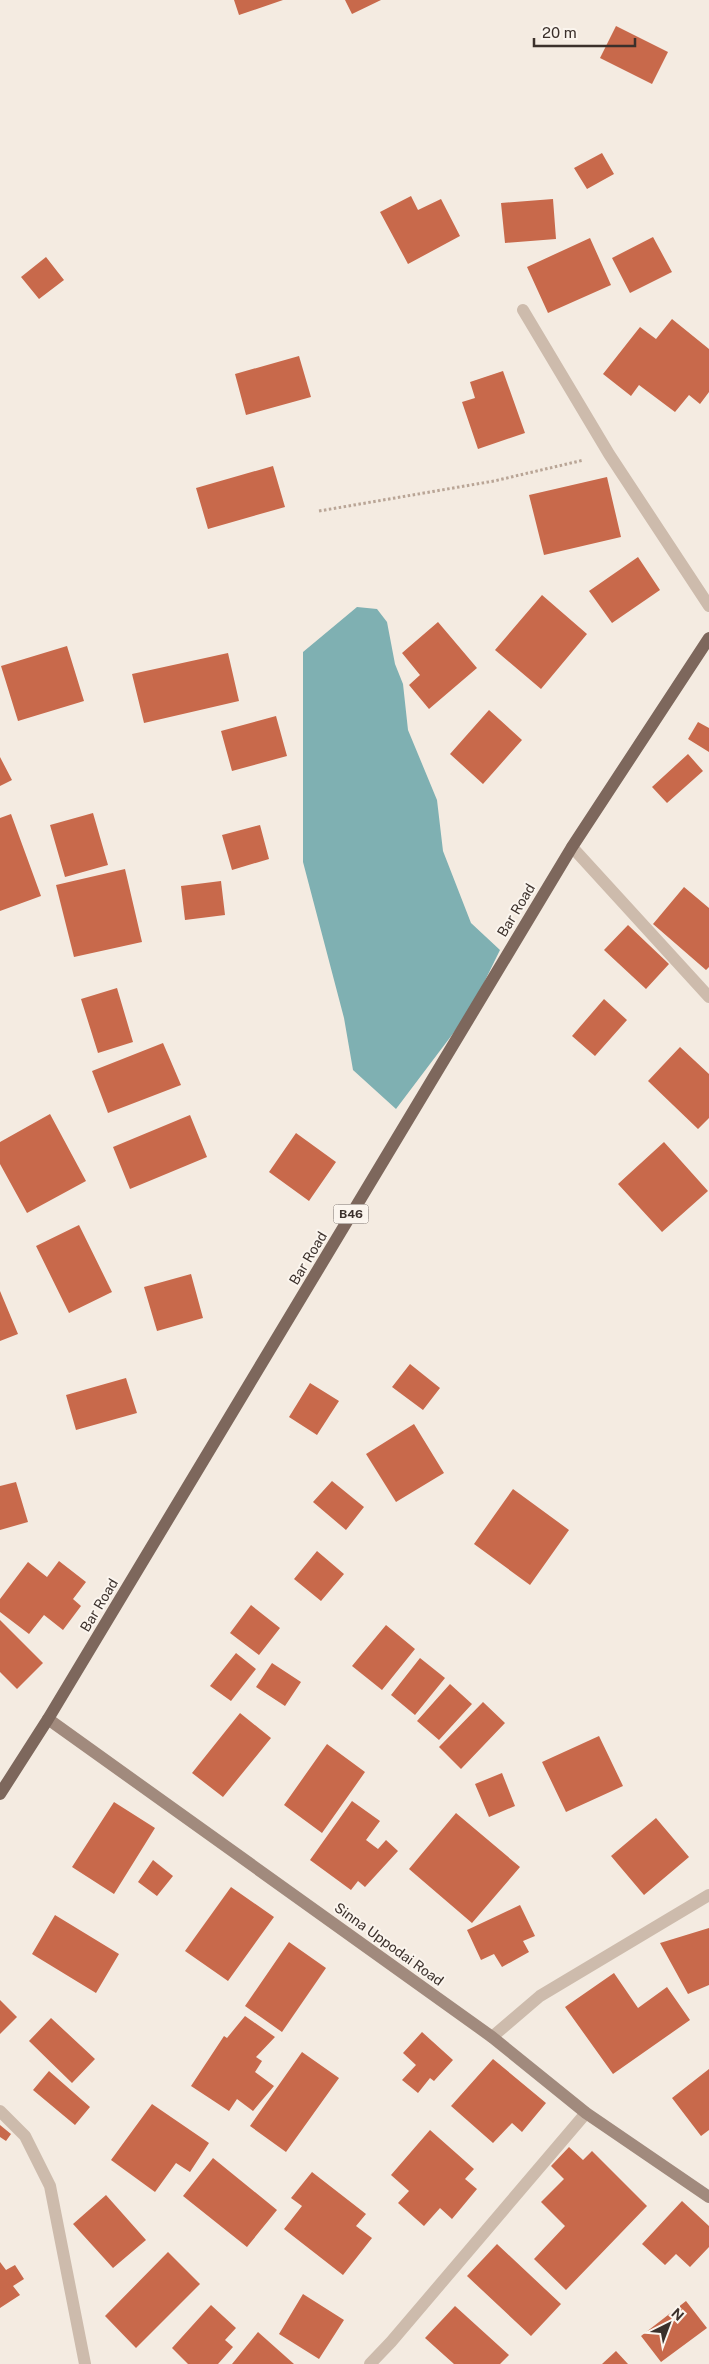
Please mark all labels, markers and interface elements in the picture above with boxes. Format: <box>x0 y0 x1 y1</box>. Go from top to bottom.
scale bar <box>534 15 635 47</box>
text: 20 m <box>542 24 577 41</box>
street label: Bar Road <box>494 881 538 939</box>
road number: B46 <box>334 1204 368 1224</box>
street label: Bar Road <box>286 1229 330 1287</box>
street label: Bar Road <box>77 1576 121 1634</box>
street label: Sinna Uppodai Road <box>331 1899 447 1989</box>
north arrow <box>644 2299 694 2349</box>
text: N <box>668 2305 687 2324</box>

